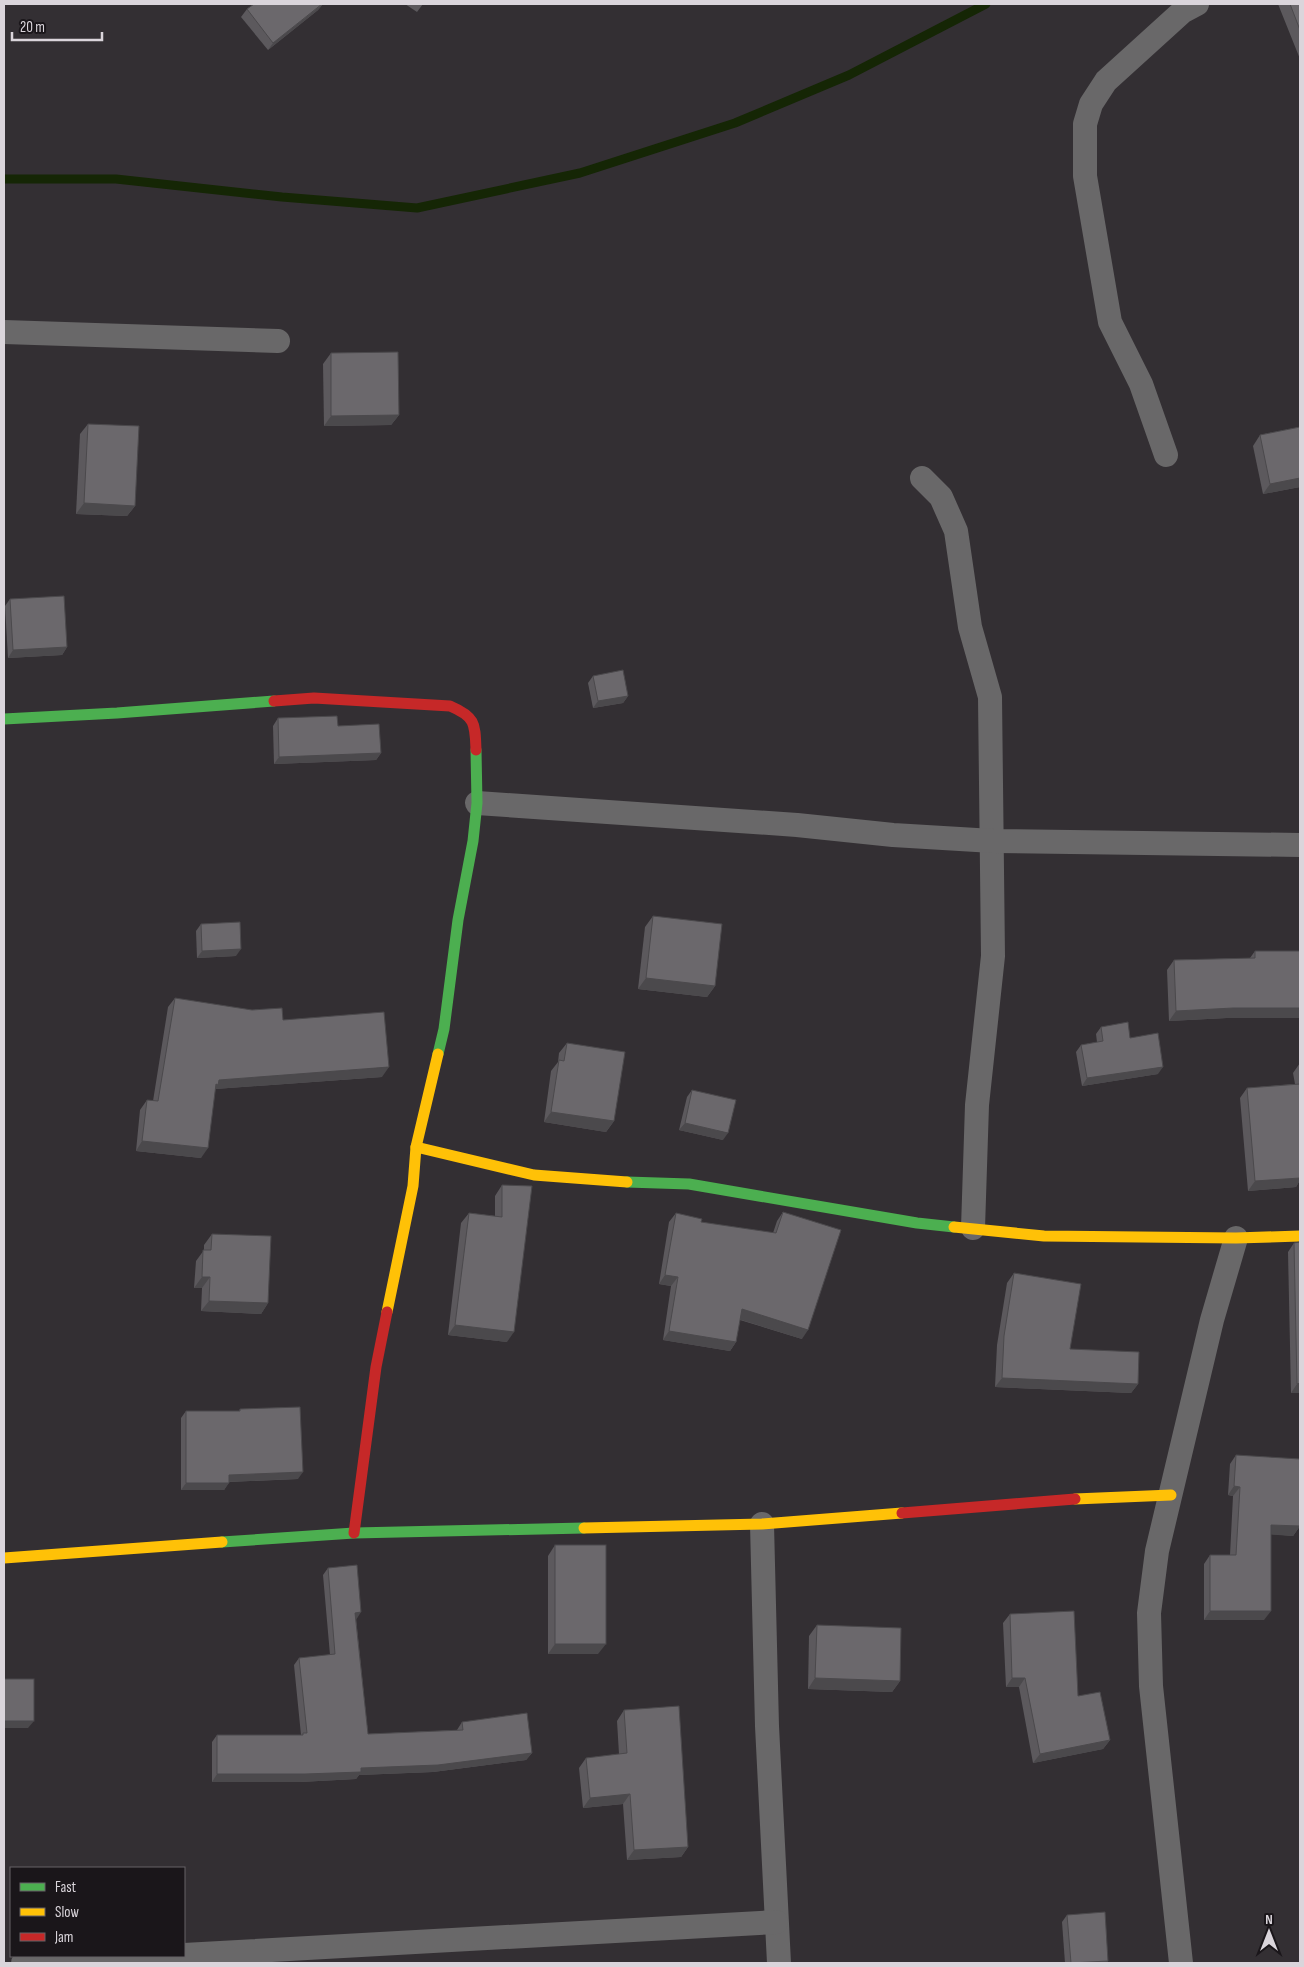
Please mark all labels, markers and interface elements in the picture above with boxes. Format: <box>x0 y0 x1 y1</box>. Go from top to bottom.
scale bar <box>12 10 102 42</box>
text: 20 m <box>20 18 45 37</box>
legend <box>10 1867 185 1957</box>
text: Fast <box>55 1878 77 1897</box>
text: Slow <box>55 1903 79 1922</box>
north arrow <box>1244 1907 1294 1957</box>
text: N <box>1265 1911 1273 1928</box>
text: Jam <box>54 1928 73 1947</box>

